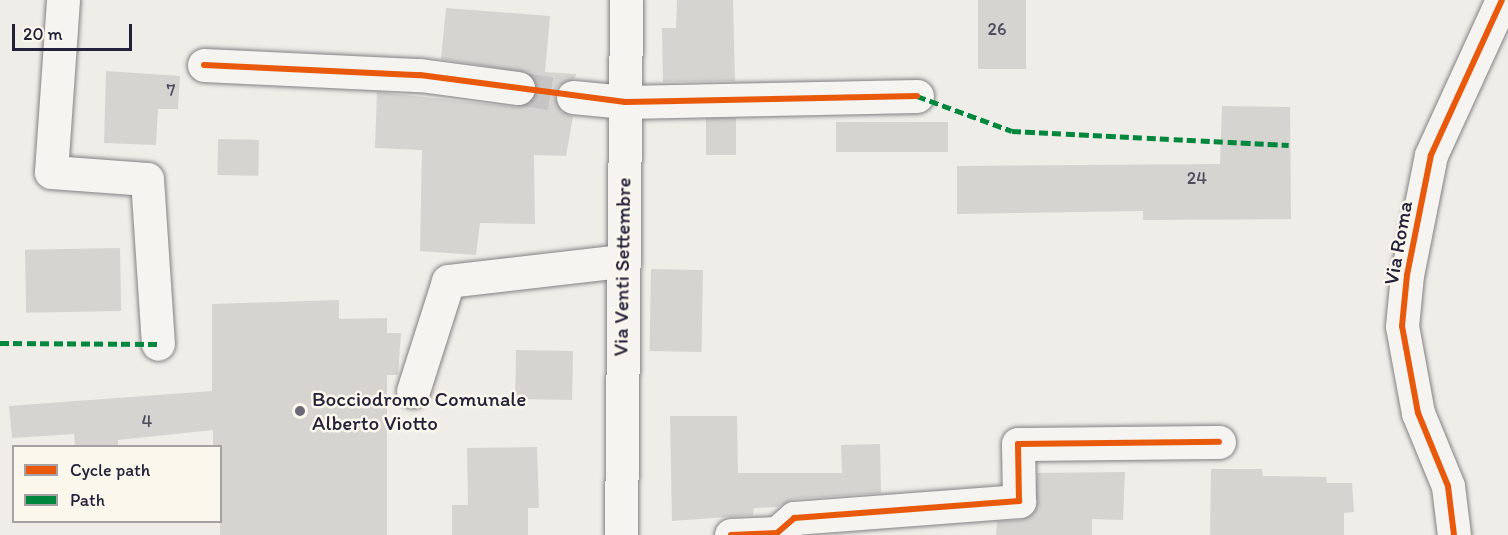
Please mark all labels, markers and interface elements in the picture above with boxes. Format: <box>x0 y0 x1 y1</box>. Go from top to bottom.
scale bar <box>15 12 135 50</box>
house number: 26 <box>988 18 1006 40</box>
text: 20 m <box>23 23 63 45</box>
house number: 7 <box>167 79 175 101</box>
house number: 24 <box>1187 167 1207 189</box>
street label: Via Venti Settembre <box>608 178 636 356</box>
street label: Via Roma <box>1378 199 1418 287</box>
place label: Bocciodromo Comunale Alberto Viotto <box>312 386 526 436</box>
marker: Bocciodromo Comunale Alberto Viotto <box>293 404 307 418</box>
house number: 4 <box>142 410 152 432</box>
legend <box>12 445 222 523</box>
text: Cycle path <box>70 459 150 481</box>
text: Path <box>70 489 105 511</box>

